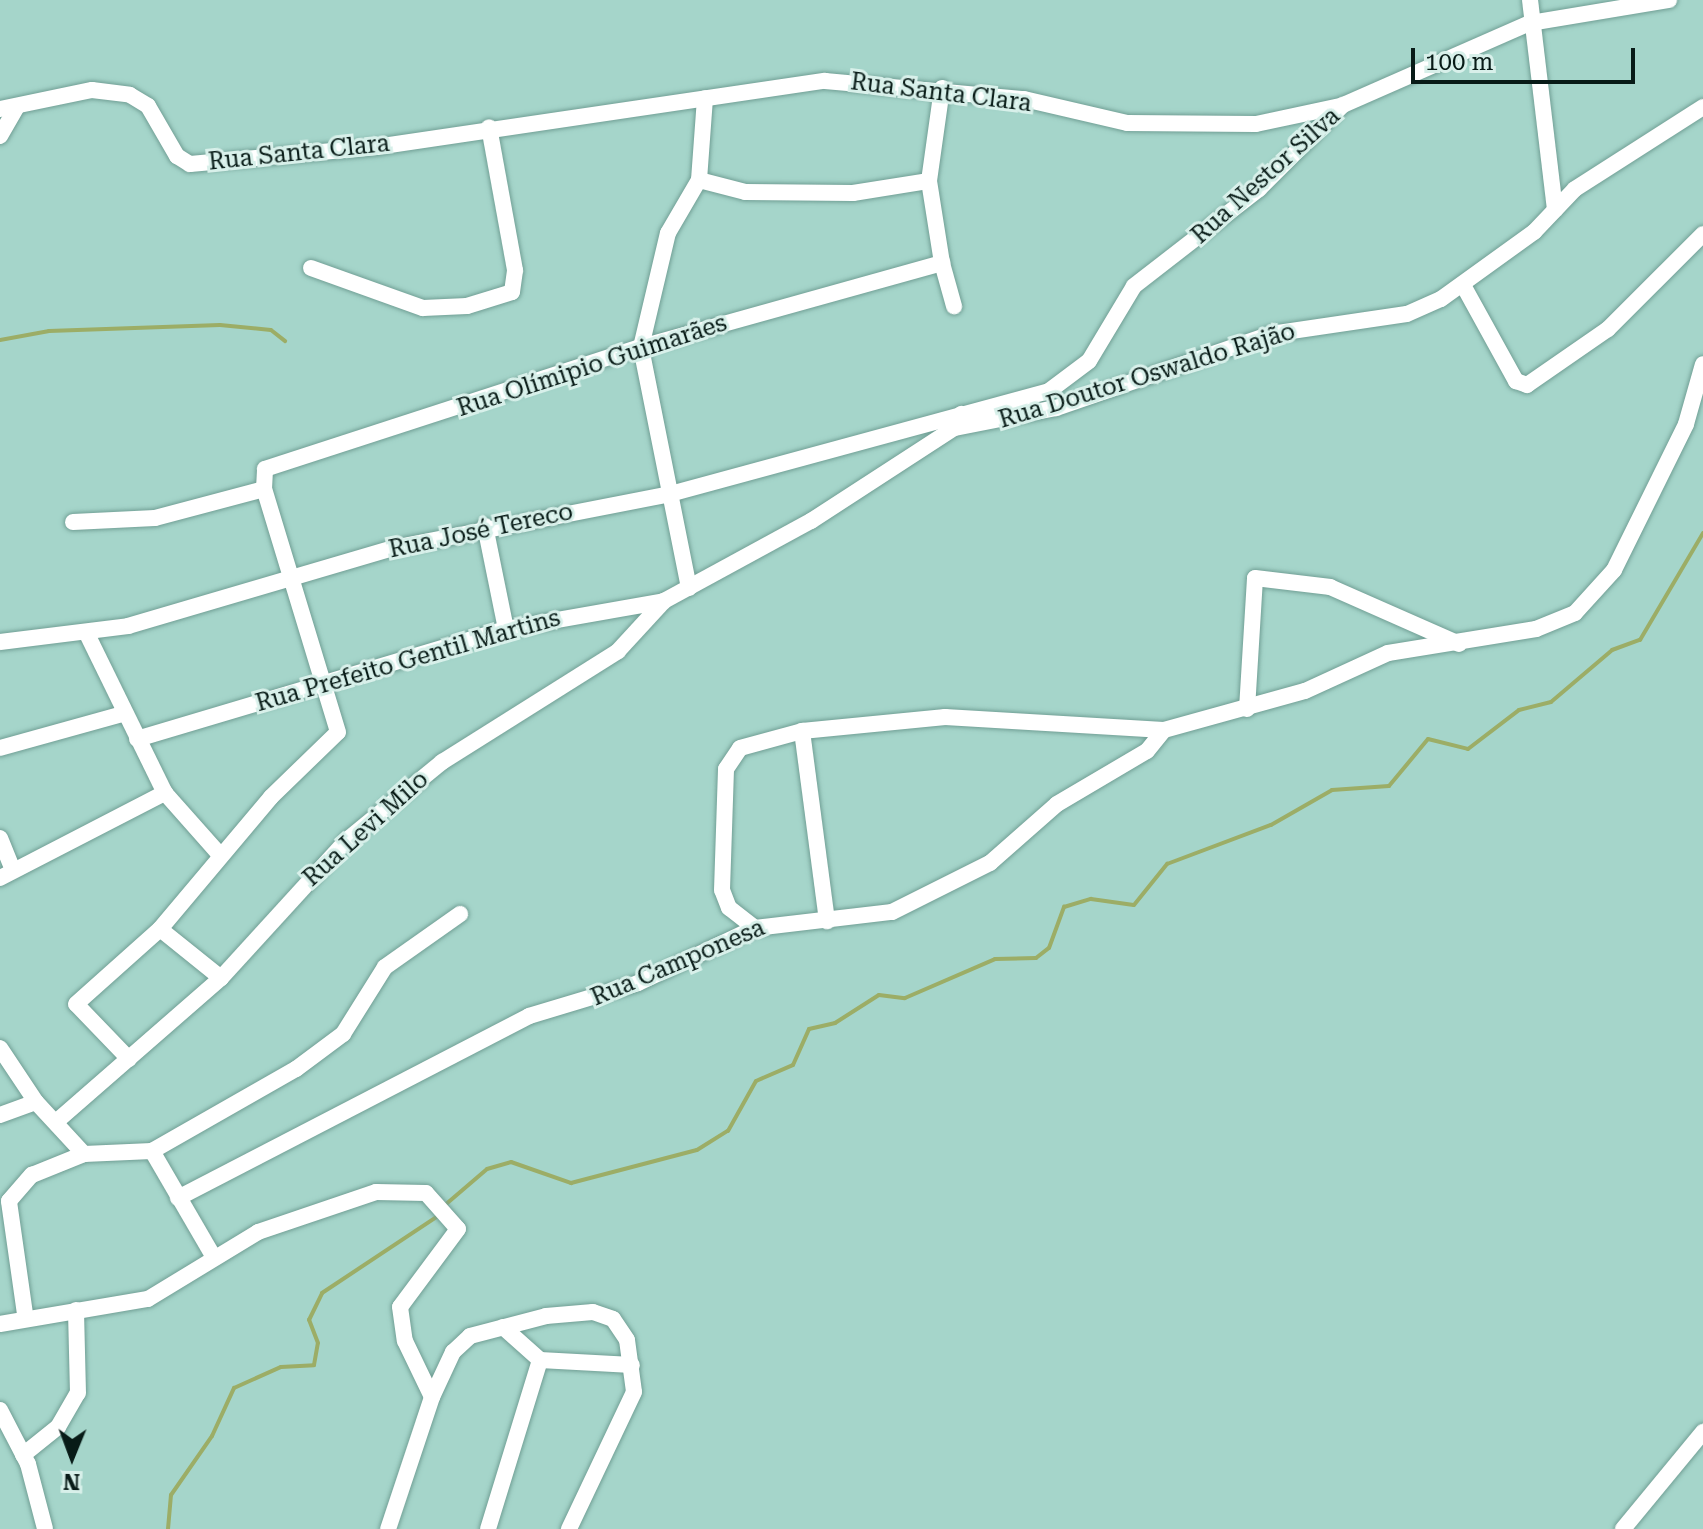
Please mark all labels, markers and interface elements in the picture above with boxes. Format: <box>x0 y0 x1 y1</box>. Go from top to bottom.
scale bar <box>1415 32 1639 82</box>
text: 100 m <box>1425 48 1493 76</box>
street label: Rua Santa Clara <box>849 68 1033 118</box>
street label: Rua Nestor Silva <box>1186 102 1346 250</box>
street label: Rua Santa Clara <box>207 129 391 177</box>
street label: Rua Olímipio Guimarães <box>454 309 730 423</box>
street label: Rua Doutor Oswaldo Rajão <box>995 317 1299 435</box>
street label: Rua José Tereco <box>386 497 576 565</box>
street label: Rua Prefeito Gentil Martins <box>252 604 564 718</box>
street label: Rua Levi Milo <box>297 765 435 893</box>
street label: Rua Camponesa <box>587 913 769 1013</box>
north arrow <box>32 1417 112 1497</box>
text: N <box>63 1469 80 1494</box>

